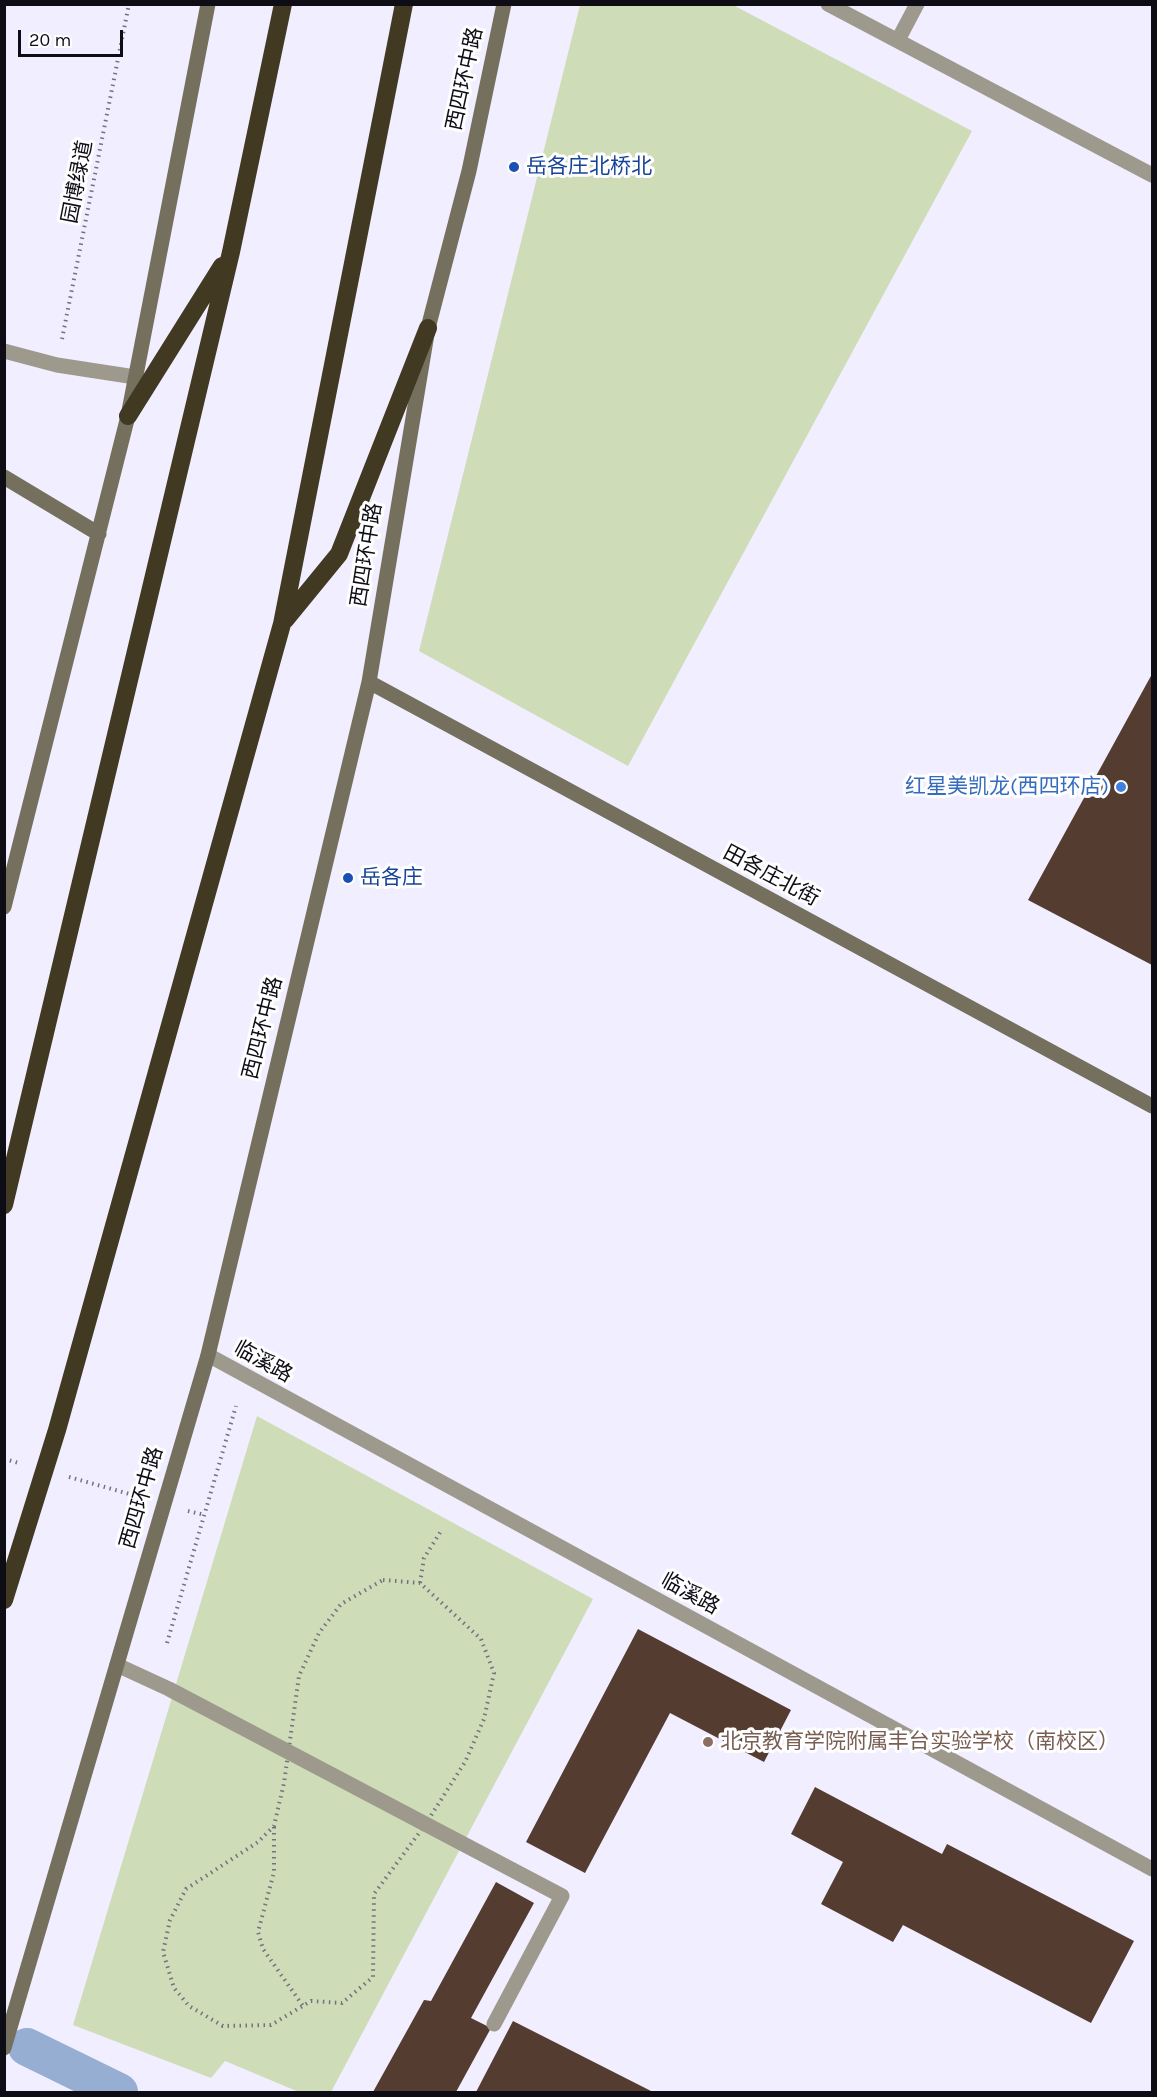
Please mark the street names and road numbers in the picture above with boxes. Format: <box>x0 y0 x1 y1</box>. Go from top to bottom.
street label: 西四环中路 <box>442 25 488 133</box>
street label: 园博绿道 <box>58 138 98 226</box>
street label: 西四环中路 <box>346 501 388 609</box>
street label: 田各庄北街 <box>719 840 823 912</box>
street label: 西四环中路 <box>238 974 288 1082</box>
street label: 临溪路 <box>229 1336 297 1388</box>
street label: 西四环中路 <box>115 1444 169 1552</box>
street label: 临溪路 <box>656 1568 724 1620</box>

